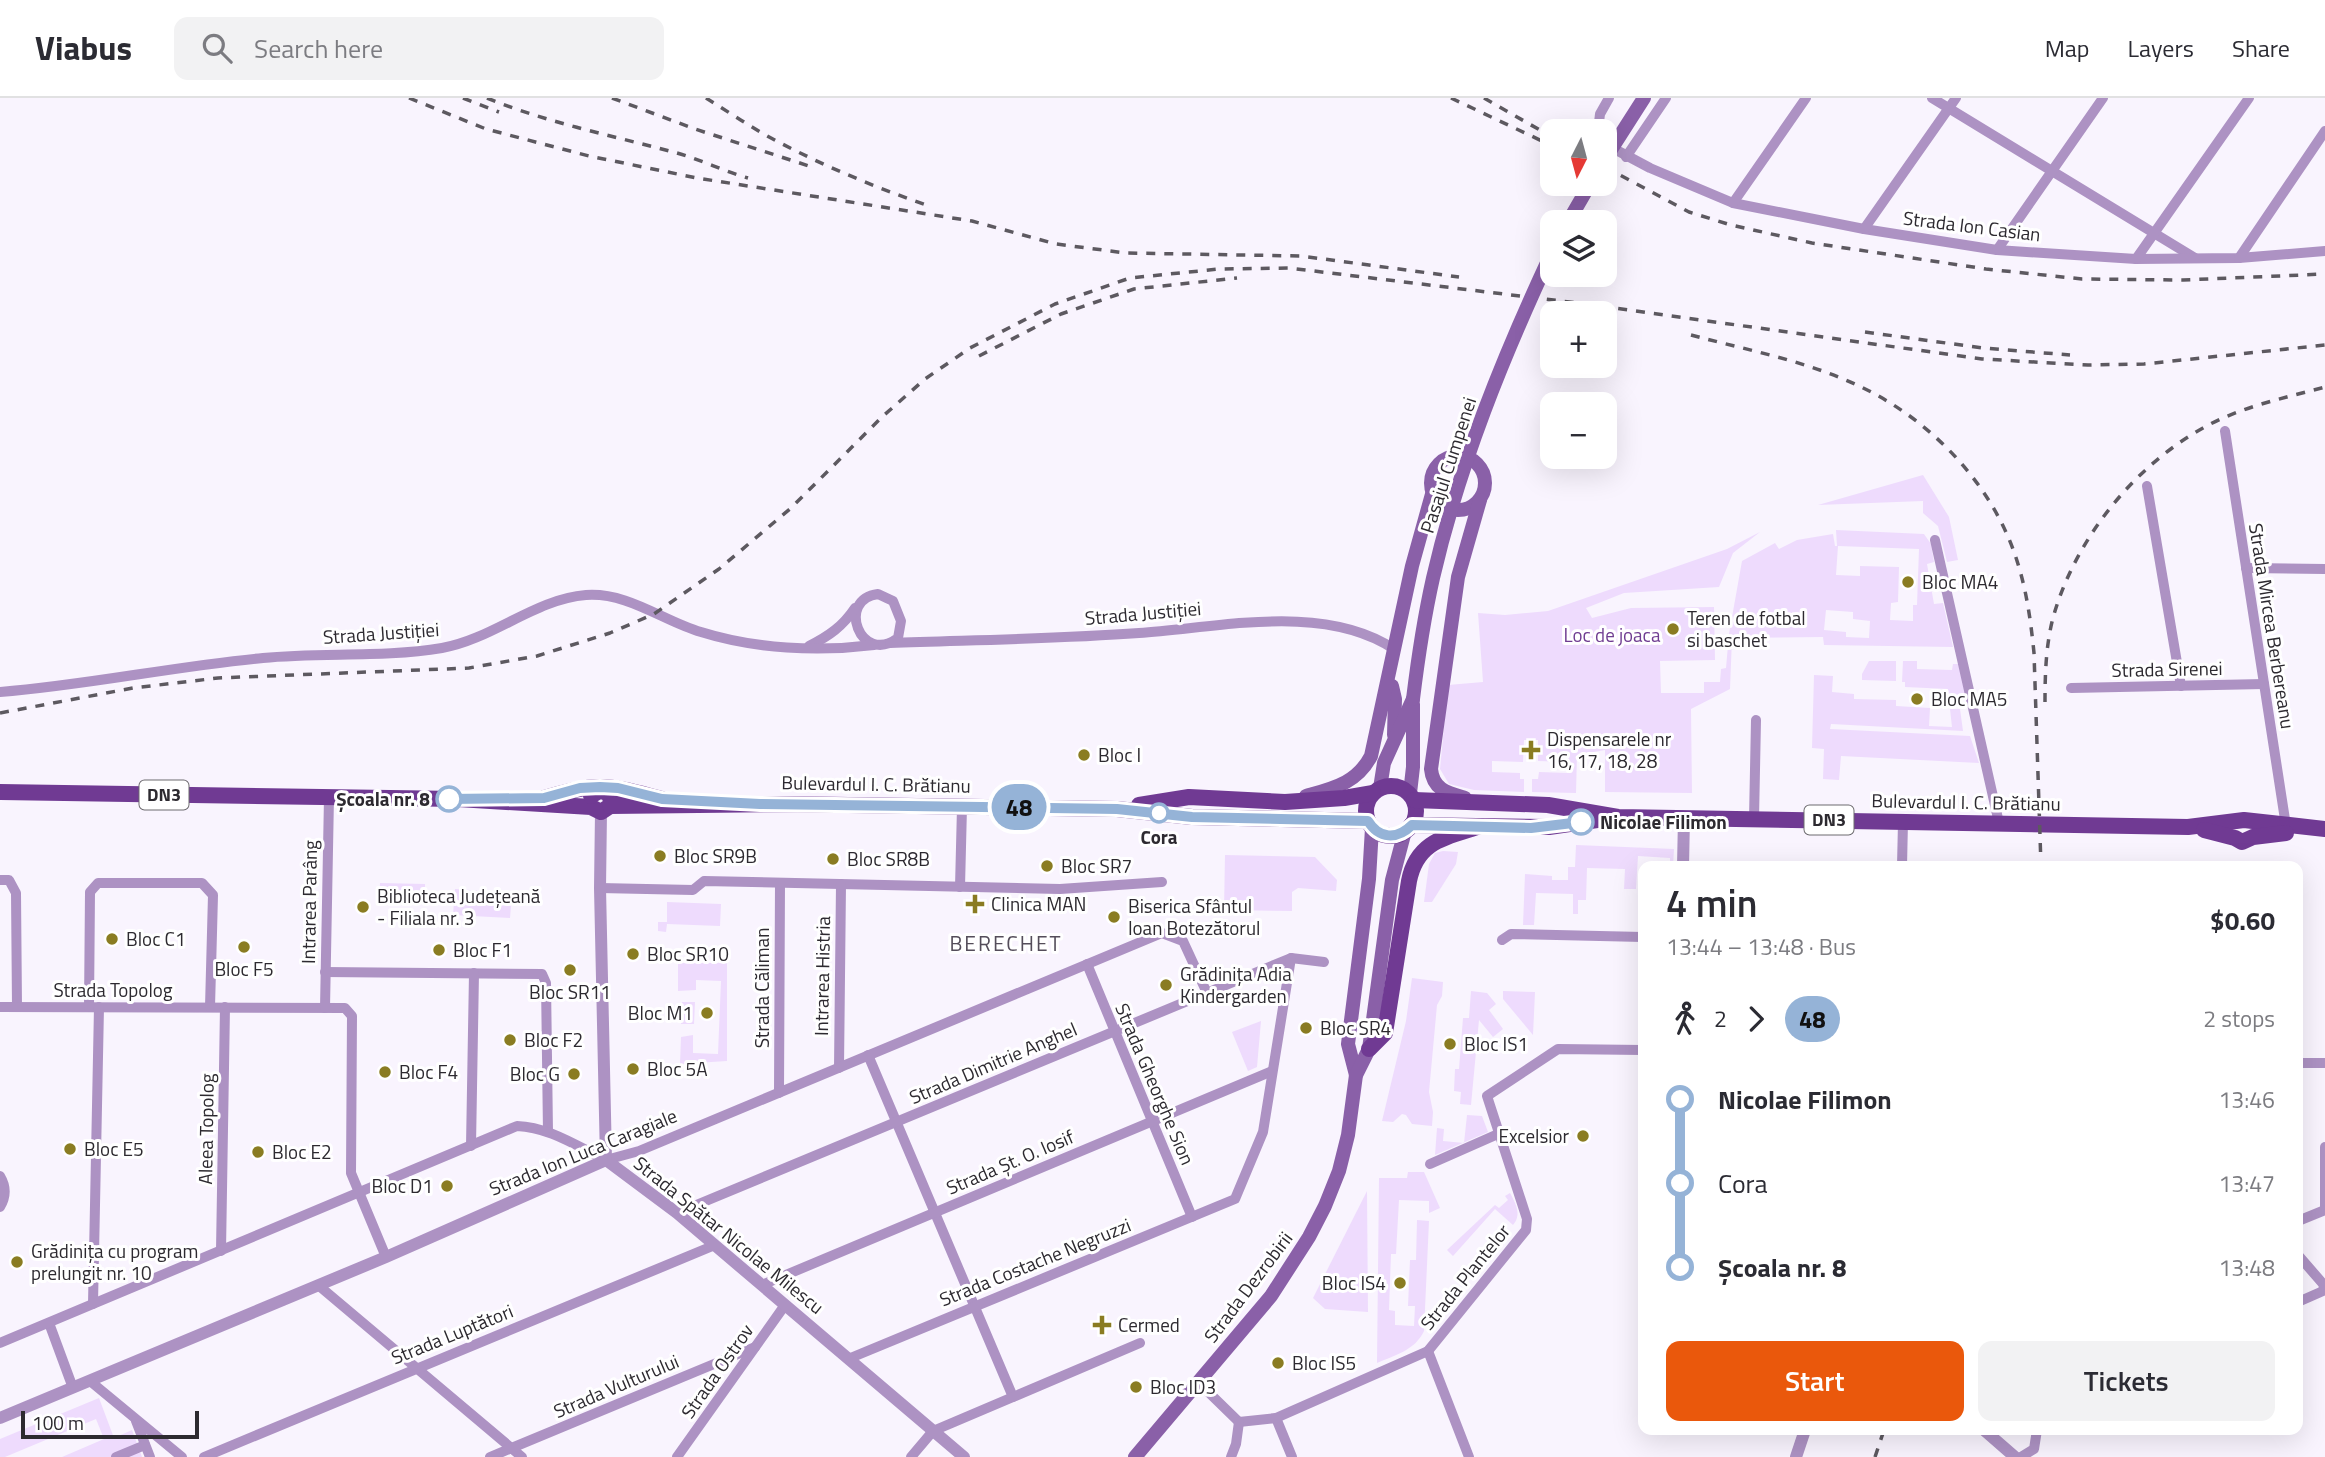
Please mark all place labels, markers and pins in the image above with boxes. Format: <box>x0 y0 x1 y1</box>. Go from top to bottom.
place label: Bloc MA4 <box>1922 567 1999 596</box>
marker: Bloc MA4 <box>1900 574 1916 590</box>
place label: Teren de fotbal si baschet <box>1687 603 1806 654</box>
marker: Teren de fotbal si baschet <box>1665 621 1681 637</box>
place label: Bloc MA5 <box>1931 684 2008 713</box>
marker: Bloc MA5 <box>1909 691 1925 707</box>
place label: Dispensarele nr 16, 17, 18, 28 <box>1547 724 1672 775</box>
place label: Bloc I <box>1098 740 1141 769</box>
marker: Dispensarele nr 16, 17, 18, 28 <box>1521 740 1541 760</box>
marker: Bloc I <box>1076 747 1092 763</box>
place label: Școala nr. 8 <box>336 784 430 813</box>
marker: Școala nr. 8 <box>436 786 462 812</box>
marker: Cora <box>1149 803 1169 823</box>
place label: Nicolae Filimon <box>1600 807 1727 836</box>
marker: Nicolae Filimon <box>1568 809 1594 835</box>
place label: Cora <box>1140 822 1178 851</box>
place label: Bloc SR9B <box>674 841 757 870</box>
place label: Bloc SR8B <box>847 844 930 873</box>
marker: Bloc SR9B <box>652 848 668 864</box>
marker: Bloc SR8B <box>825 851 841 867</box>
place label: Bloc SR7 <box>1061 851 1132 880</box>
marker: Bloc SR7 <box>1039 858 1055 874</box>
place label: Biblioteca Județeană - Filiala nr. 3 <box>377 881 541 932</box>
place label: Clinica MAN <box>991 889 1086 918</box>
place label: Biserica Sfântul Ioan Botezătorul <box>1128 891 1260 942</box>
marker: Clinica MAN <box>965 894 985 914</box>
marker: Biblioteca Județeană - Filiala nr. 3 <box>355 899 371 915</box>
marker: Biserica Sfântul Ioan Botezătorul <box>1106 909 1122 925</box>
place label: Bloc C1 <box>126 924 186 953</box>
marker: Bloc C1 <box>104 931 120 947</box>
place label: Bloc F1 <box>453 935 512 964</box>
marker: Bloc F5 <box>236 939 252 955</box>
place label: Bloc SR10 <box>647 939 729 968</box>
marker: Bloc F1 <box>431 942 447 958</box>
marker: Bloc SR10 <box>625 946 641 962</box>
place label: Bloc F5 <box>214 954 274 983</box>
place label: Grădinița Adia Kindergarden <box>1180 959 1292 1010</box>
marker: Bloc SR11 <box>562 962 578 978</box>
place label: Bloc SR11 <box>529 977 611 1006</box>
marker: Grădinița Adia Kindergarden <box>1158 977 1174 993</box>
place label: Bloc M1 <box>628 998 693 1027</box>
marker: Bloc M1 <box>699 1005 715 1021</box>
place label: Bloc SR4 <box>1320 1013 1391 1042</box>
marker: Bloc SR4 <box>1298 1020 1314 1036</box>
place label: Bloc F2 <box>524 1025 583 1054</box>
place label: Bloc IS1 <box>1464 1029 1528 1058</box>
marker: Bloc F2 <box>502 1032 518 1048</box>
marker: Bloc IS1 <box>1442 1036 1458 1052</box>
place label: Bloc 5A <box>647 1054 708 1083</box>
place label: Bloc F4 <box>399 1057 458 1086</box>
place label: Bloc G <box>510 1059 560 1088</box>
marker: Bloc 5A <box>625 1061 641 1077</box>
marker: Bloc F4 <box>377 1064 393 1080</box>
marker: Bloc G <box>566 1066 582 1082</box>
place label: Excelsior <box>1498 1121 1569 1150</box>
marker: Excelsior <box>1575 1128 1591 1144</box>
place label: Bloc E5 <box>84 1134 144 1163</box>
place label: Bloc E2 <box>272 1137 332 1166</box>
marker: Bloc E5 <box>62 1141 78 1157</box>
marker: Bloc E2 <box>250 1144 266 1160</box>
place label: Bloc D1 <box>372 1171 433 1200</box>
marker: Bloc D1 <box>439 1178 455 1194</box>
place label: Grădinița cu program prelungit nr. 10 <box>31 1236 199 1287</box>
marker: Grădinița cu program prelungit nr. 10 <box>9 1254 25 1270</box>
place label: Bloc IS4 <box>1322 1268 1386 1297</box>
marker: Bloc IS4 <box>1392 1275 1408 1291</box>
place label: Cermed <box>1118 1310 1180 1339</box>
marker: Cermed <box>1092 1315 1112 1335</box>
place label: Bloc IS5 <box>1292 1348 1356 1377</box>
marker: Bloc IS5 <box>1270 1355 1286 1371</box>
place label: Bloc ID3 <box>1150 1372 1216 1401</box>
marker: Bloc ID3 <box>1128 1379 1144 1395</box>

